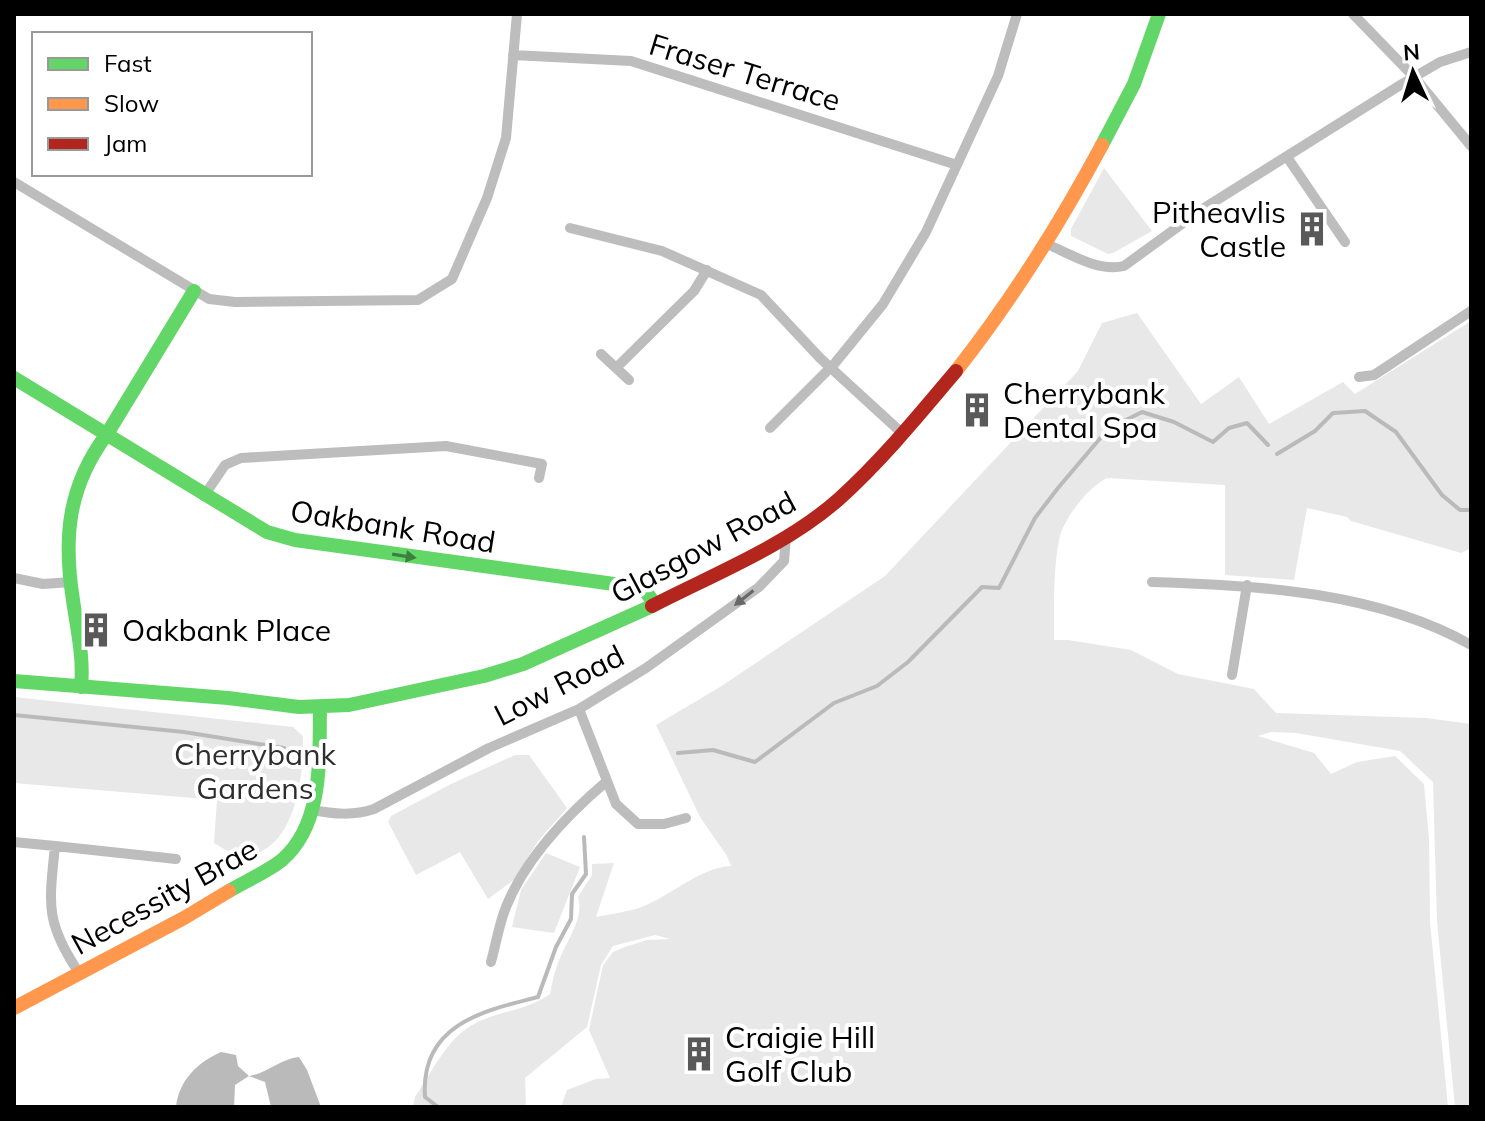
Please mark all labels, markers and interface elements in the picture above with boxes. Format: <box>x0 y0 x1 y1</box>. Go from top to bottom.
street label: Fraser Terrace <box>645 25 845 119</box>
legend <box>32 32 312 176</box>
north arrow <box>1373 32 1453 112</box>
text: N <box>1402 38 1421 67</box>
text: Fast <box>104 48 152 78</box>
text: Slow <box>104 88 159 118</box>
text: Jam <box>104 128 147 158</box>
place label: Pitheavlis Castle <box>1152 193 1286 265</box>
building icon: Pitheavlis Castle <box>1293 210 1331 248</box>
place label: Cherrybank Dental Spa <box>1003 374 1166 446</box>
building icon: Cherrybank Dental Spa <box>958 391 996 429</box>
street label: Glasgow Road <box>604 482 802 612</box>
street label: Oakbank Road <box>288 491 498 561</box>
one-way arrow <box>392 550 417 563</box>
one-way arrow <box>734 589 755 605</box>
building icon: Oakbank Place <box>77 611 115 649</box>
place label: Oakbank Place <box>122 611 331 649</box>
street label: Low Road <box>488 636 630 734</box>
park label: Cherrybank Gardens <box>174 735 337 807</box>
street label: Necessity Brae <box>65 829 263 963</box>
place label: Craigie Hill Golf Club <box>725 1018 875 1090</box>
building icon: Craigie Hill Golf Club <box>680 1035 718 1073</box>

